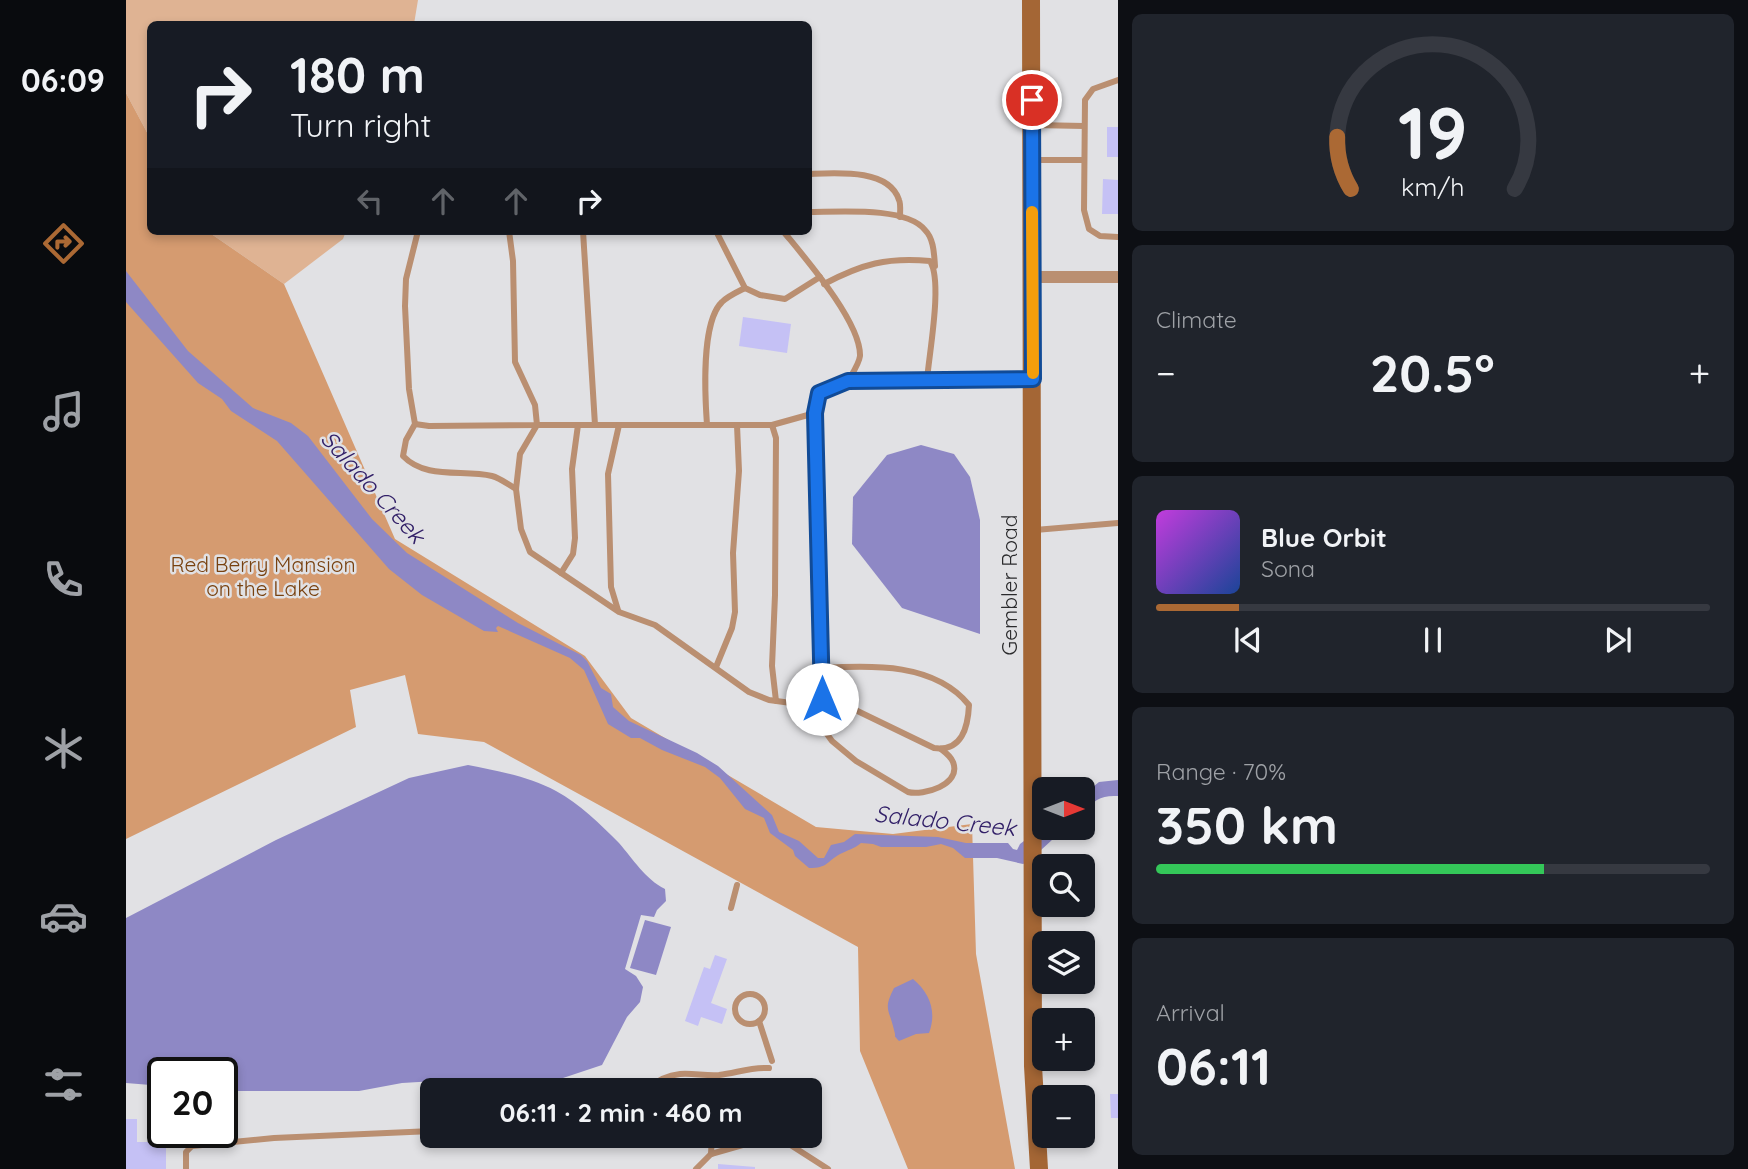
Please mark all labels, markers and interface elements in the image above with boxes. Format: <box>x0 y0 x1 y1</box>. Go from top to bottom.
text: 180 m <box>290 44 425 105</box>
icon: right <box>175 49 266 140</box>
text: 06:09 <box>21 60 105 100</box>
pin <box>1002 70 1062 130</box>
icon: arrive <box>1013 81 1051 119</box>
text: 19 <box>1398 86 1468 177</box>
text: Turn right <box>290 105 431 145</box>
text: km/h <box>1401 170 1465 201</box>
icon: left <box>351 182 389 220</box>
icon: ahead <box>424 182 462 220</box>
icon: ahead <box>497 182 535 220</box>
icon: right <box>570 182 608 220</box>
icon: directions <box>39 219 88 268</box>
text: Climate <box>1156 305 1237 334</box>
text: 20.5° <box>1370 340 1495 405</box>
text: − <box>1156 349 1176 397</box>
text: + <box>1689 349 1710 397</box>
icon: music <box>39 387 88 436</box>
water label: Salado Creek <box>315 424 433 550</box>
street label: Gembler Road <box>996 515 1022 655</box>
text: Blue Orbit <box>1261 521 1387 554</box>
park label: Red Berry Mansion on the Lake <box>170 551 356 601</box>
text: Sona <box>1261 554 1315 583</box>
icon: phone <box>39 555 88 604</box>
icon: previous <box>1229 621 1267 659</box>
icon: pause <box>1414 621 1452 659</box>
icon: next <box>1599 621 1637 659</box>
position arrow <box>785 662 859 736</box>
icon: climate <box>39 724 88 773</box>
text: Range · 70% <box>1156 757 1286 786</box>
north arrow <box>1032 777 1096 840</box>
map controls <box>1032 777 1095 1148</box>
text: 350 km <box>1156 792 1338 857</box>
water label: Salado Creek <box>873 799 1019 843</box>
button: search <box>1032 854 1095 917</box>
icon: car <box>39 892 88 941</box>
button: layers <box>1032 931 1095 994</box>
text: Arrival <box>1156 998 1225 1027</box>
button: + <box>1032 1008 1095 1071</box>
text: 06:11 <box>1156 1033 1271 1098</box>
speed limit sign: 20 <box>147 1057 238 1148</box>
icon: filters <box>39 1060 88 1109</box>
button: − <box>1032 1085 1095 1148</box>
text: 06:11 · 2 min · 460 m <box>500 1096 742 1129</box>

